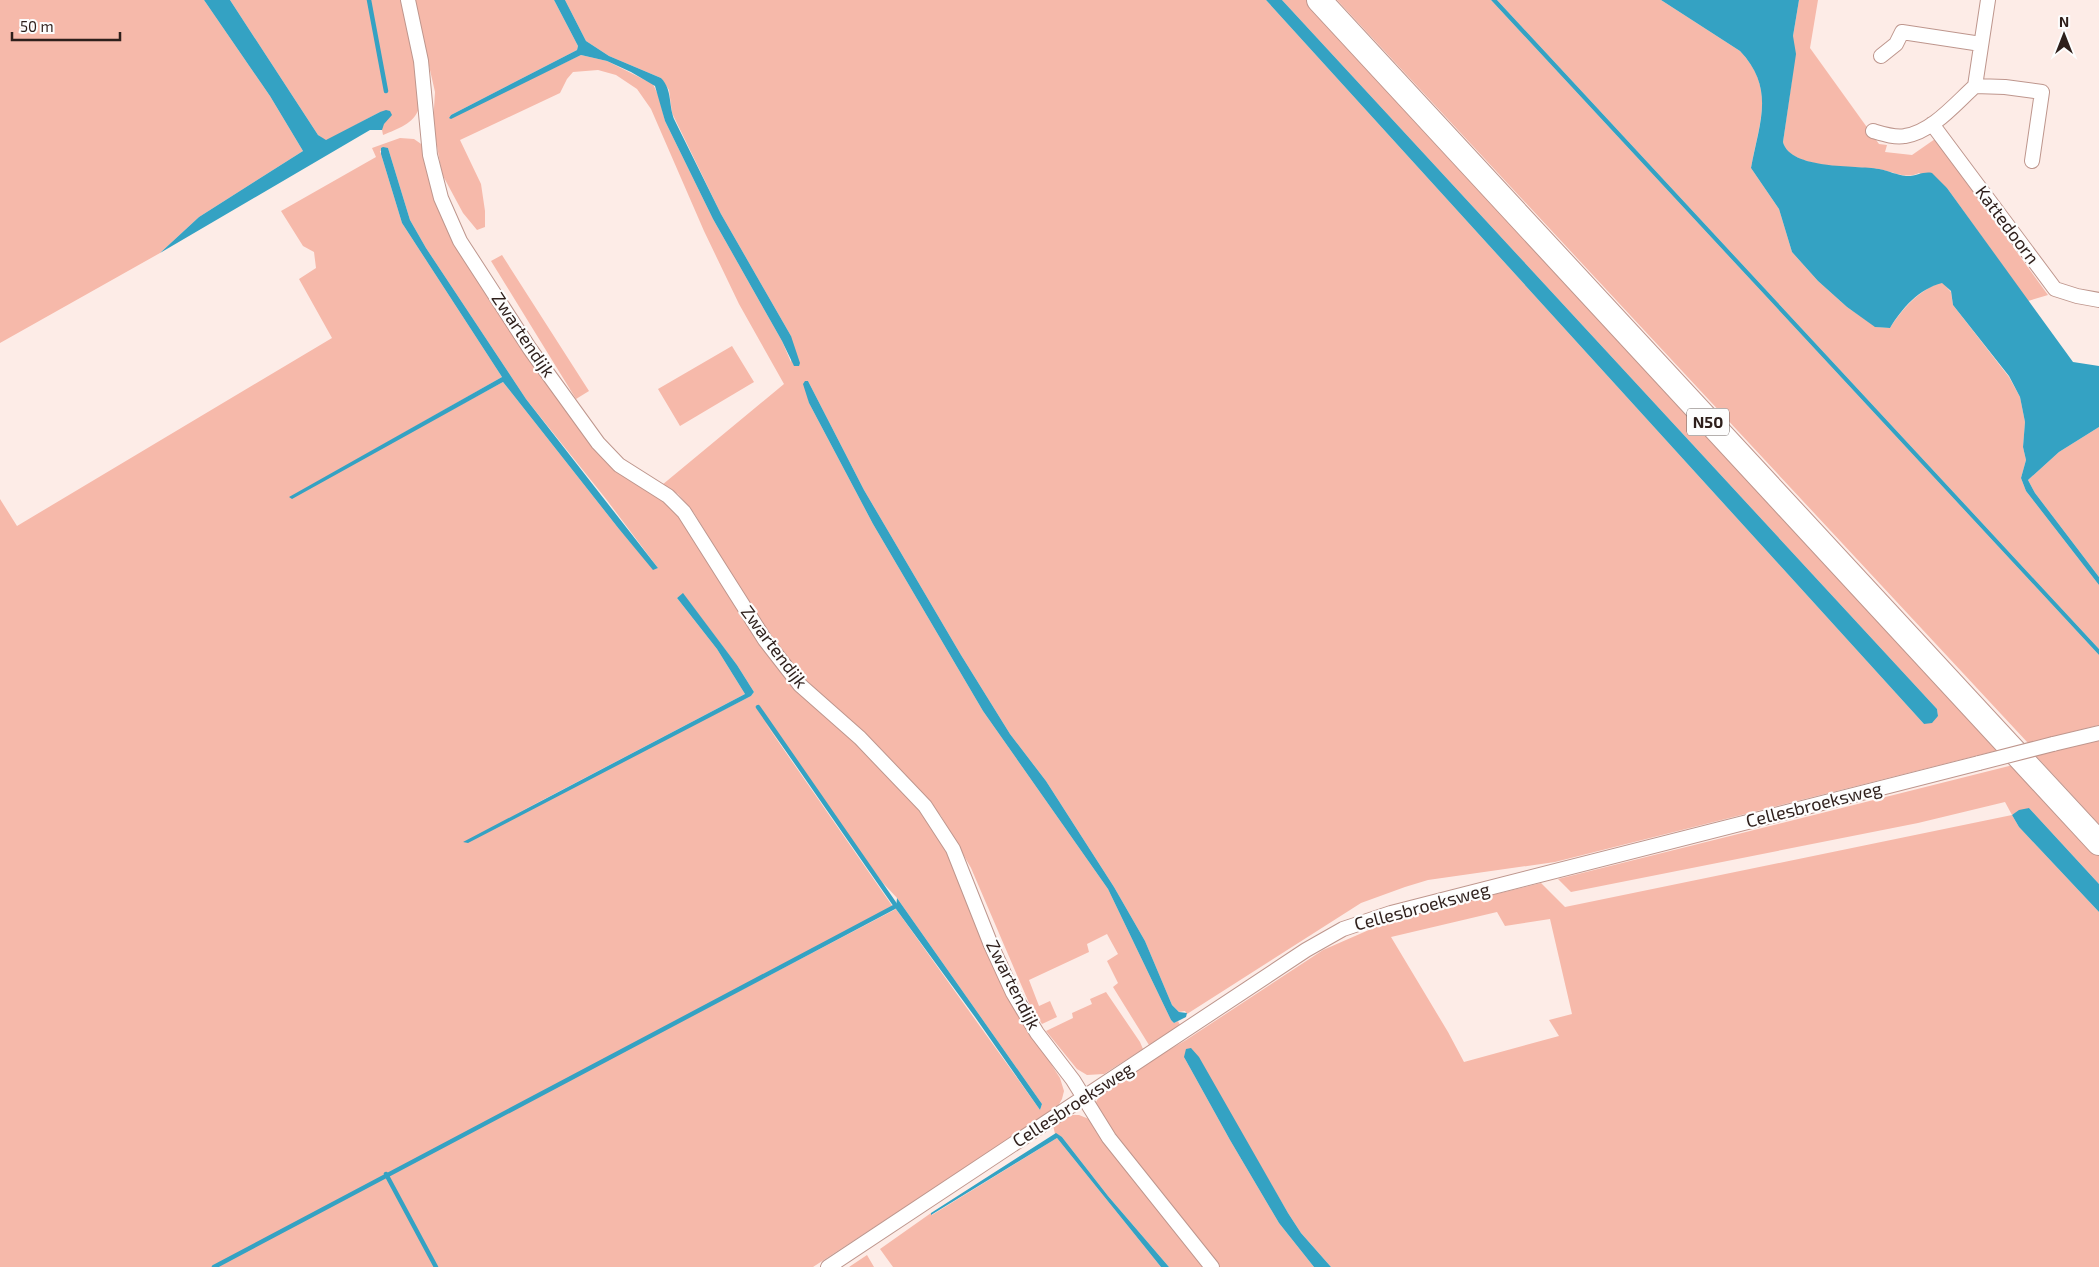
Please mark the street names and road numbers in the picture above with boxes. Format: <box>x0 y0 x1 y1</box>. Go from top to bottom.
street label: Kattedoorn <box>1971 181 2044 268</box>
street label: Zwartendijk <box>487 288 560 381</box>
road number: N50 <box>1687 408 1729 436</box>
street label: Zwartendijk <box>737 601 813 692</box>
street label: Cellesbroeksweg <box>1743 776 1884 832</box>
street label: Cellesbroeksweg <box>1352 877 1492 935</box>
street label: Zwartendijk <box>982 936 1046 1033</box>
street label: Cellesbroeksweg <box>1008 1057 1137 1151</box>

